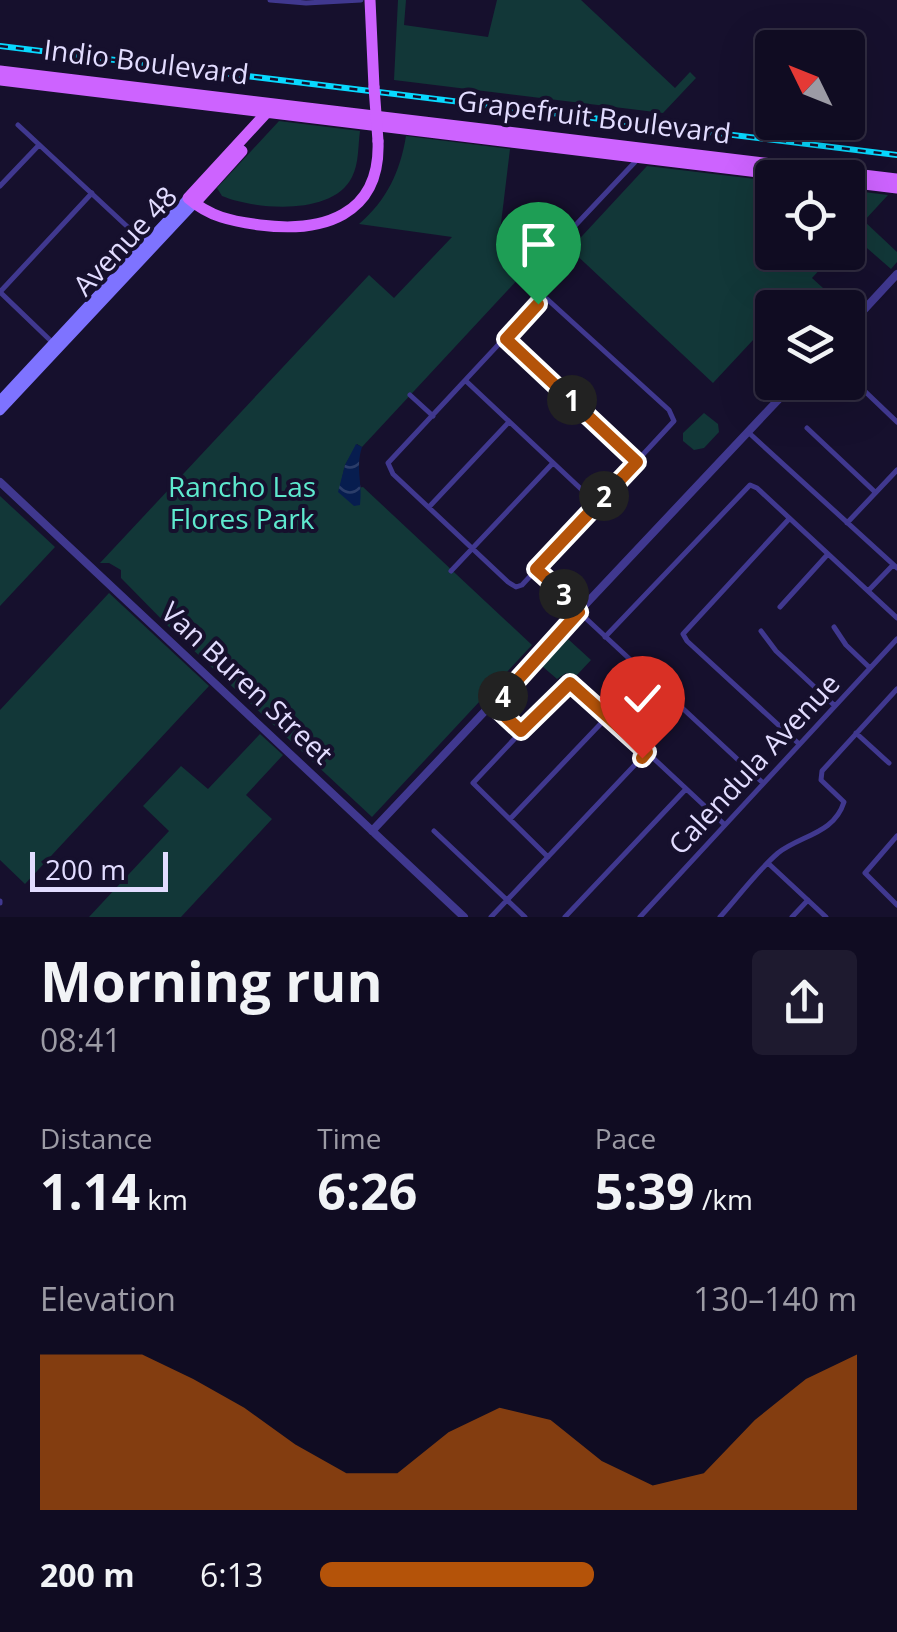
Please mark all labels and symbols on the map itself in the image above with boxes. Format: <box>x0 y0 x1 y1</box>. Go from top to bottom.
street label: Indio Boulevard <box>41 30 251 92</box>
north arrow <box>755 30 865 140</box>
street label: Grapefruit Boulevard <box>455 80 733 152</box>
street label: Avenue 48 <box>64 177 185 303</box>
pin <box>496 202 581 305</box>
pin: 1 <box>547 375 597 425</box>
park label: Rancho Las Flores Park <box>168 467 316 537</box>
pin: 2 <box>579 471 629 521</box>
pin: 3 <box>539 569 589 619</box>
street label: Van Buren Street <box>154 593 342 772</box>
pin <box>600 656 685 759</box>
street label: Calendula Avenue <box>659 664 847 862</box>
pin: 4 <box>478 671 528 721</box>
scale bar <box>30 847 168 891</box>

